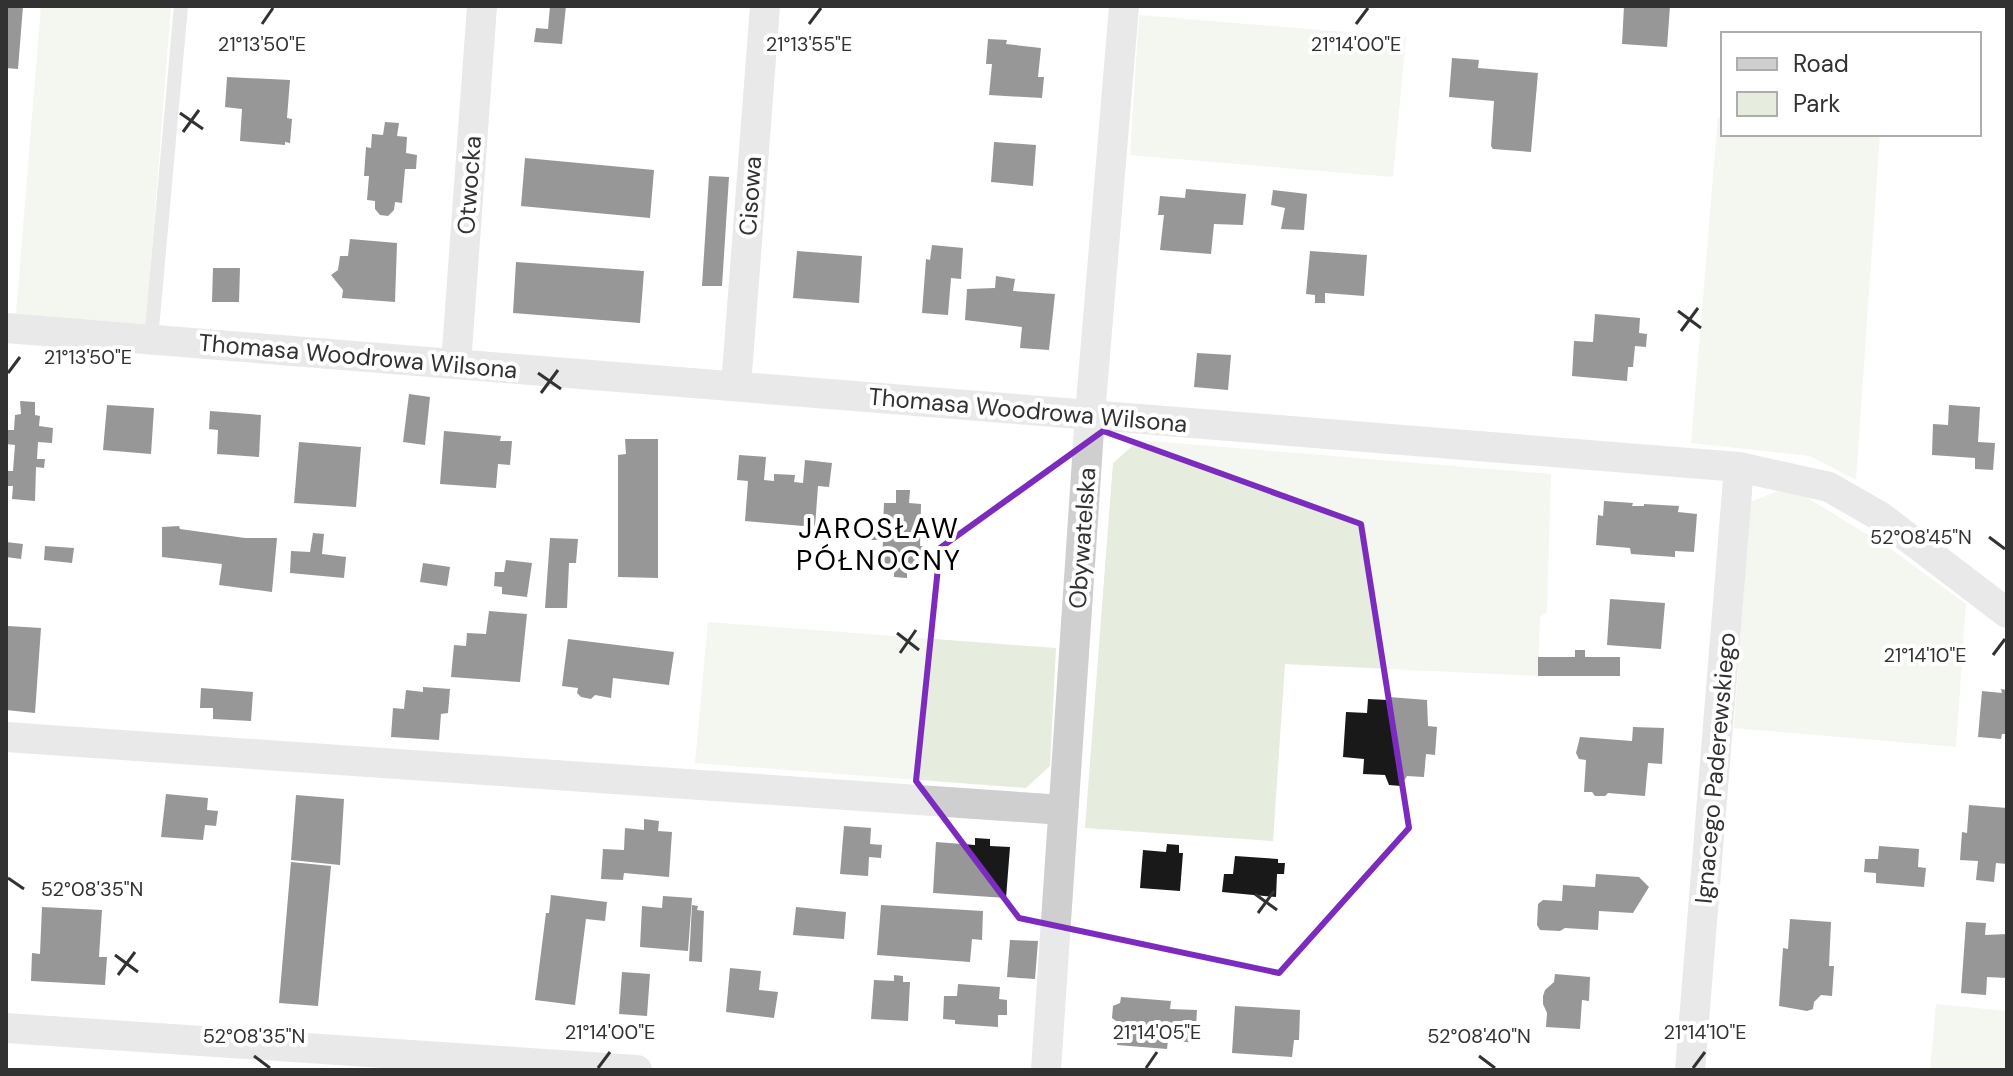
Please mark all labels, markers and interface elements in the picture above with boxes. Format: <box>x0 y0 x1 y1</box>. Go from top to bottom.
text: 21°13'50"E <box>218 31 306 57</box>
text: 21°13'55"E <box>766 31 852 57</box>
text: 21°14'00"E <box>1311 31 1401 57</box>
legend <box>1721 32 1981 136</box>
text: Road <box>1793 48 1849 79</box>
text: Park <box>1793 88 1840 119</box>
street label: Otwocka <box>450 135 488 235</box>
street label: Cisowa <box>732 155 768 237</box>
street label: Thomasa Woodrowa Wilsona <box>197 327 519 385</box>
text: 21°13'50"E <box>44 344 132 370</box>
street label: Thomasa Woodrowa Wilsona <box>867 381 1189 439</box>
street label: Obywatelska <box>1062 466 1102 610</box>
district label: JAROSŁAW PÓŁNOCNY <box>796 510 962 579</box>
text: 52°08'45"N <box>1870 524 1972 550</box>
street label: Ignacego Paderewskiego <box>1688 631 1742 905</box>
text: 21°14'10"E <box>1883 642 1967 668</box>
text: 52°08'35"N <box>41 876 143 902</box>
text: 21°14'00"E <box>565 1019 655 1045</box>
text: 21°14'05"E <box>1113 1019 1201 1045</box>
text: 21°14'10"E <box>1663 1019 1747 1045</box>
text: 52°08'35"N <box>203 1023 305 1049</box>
text: 52°08'40"N <box>1427 1023 1531 1049</box>

